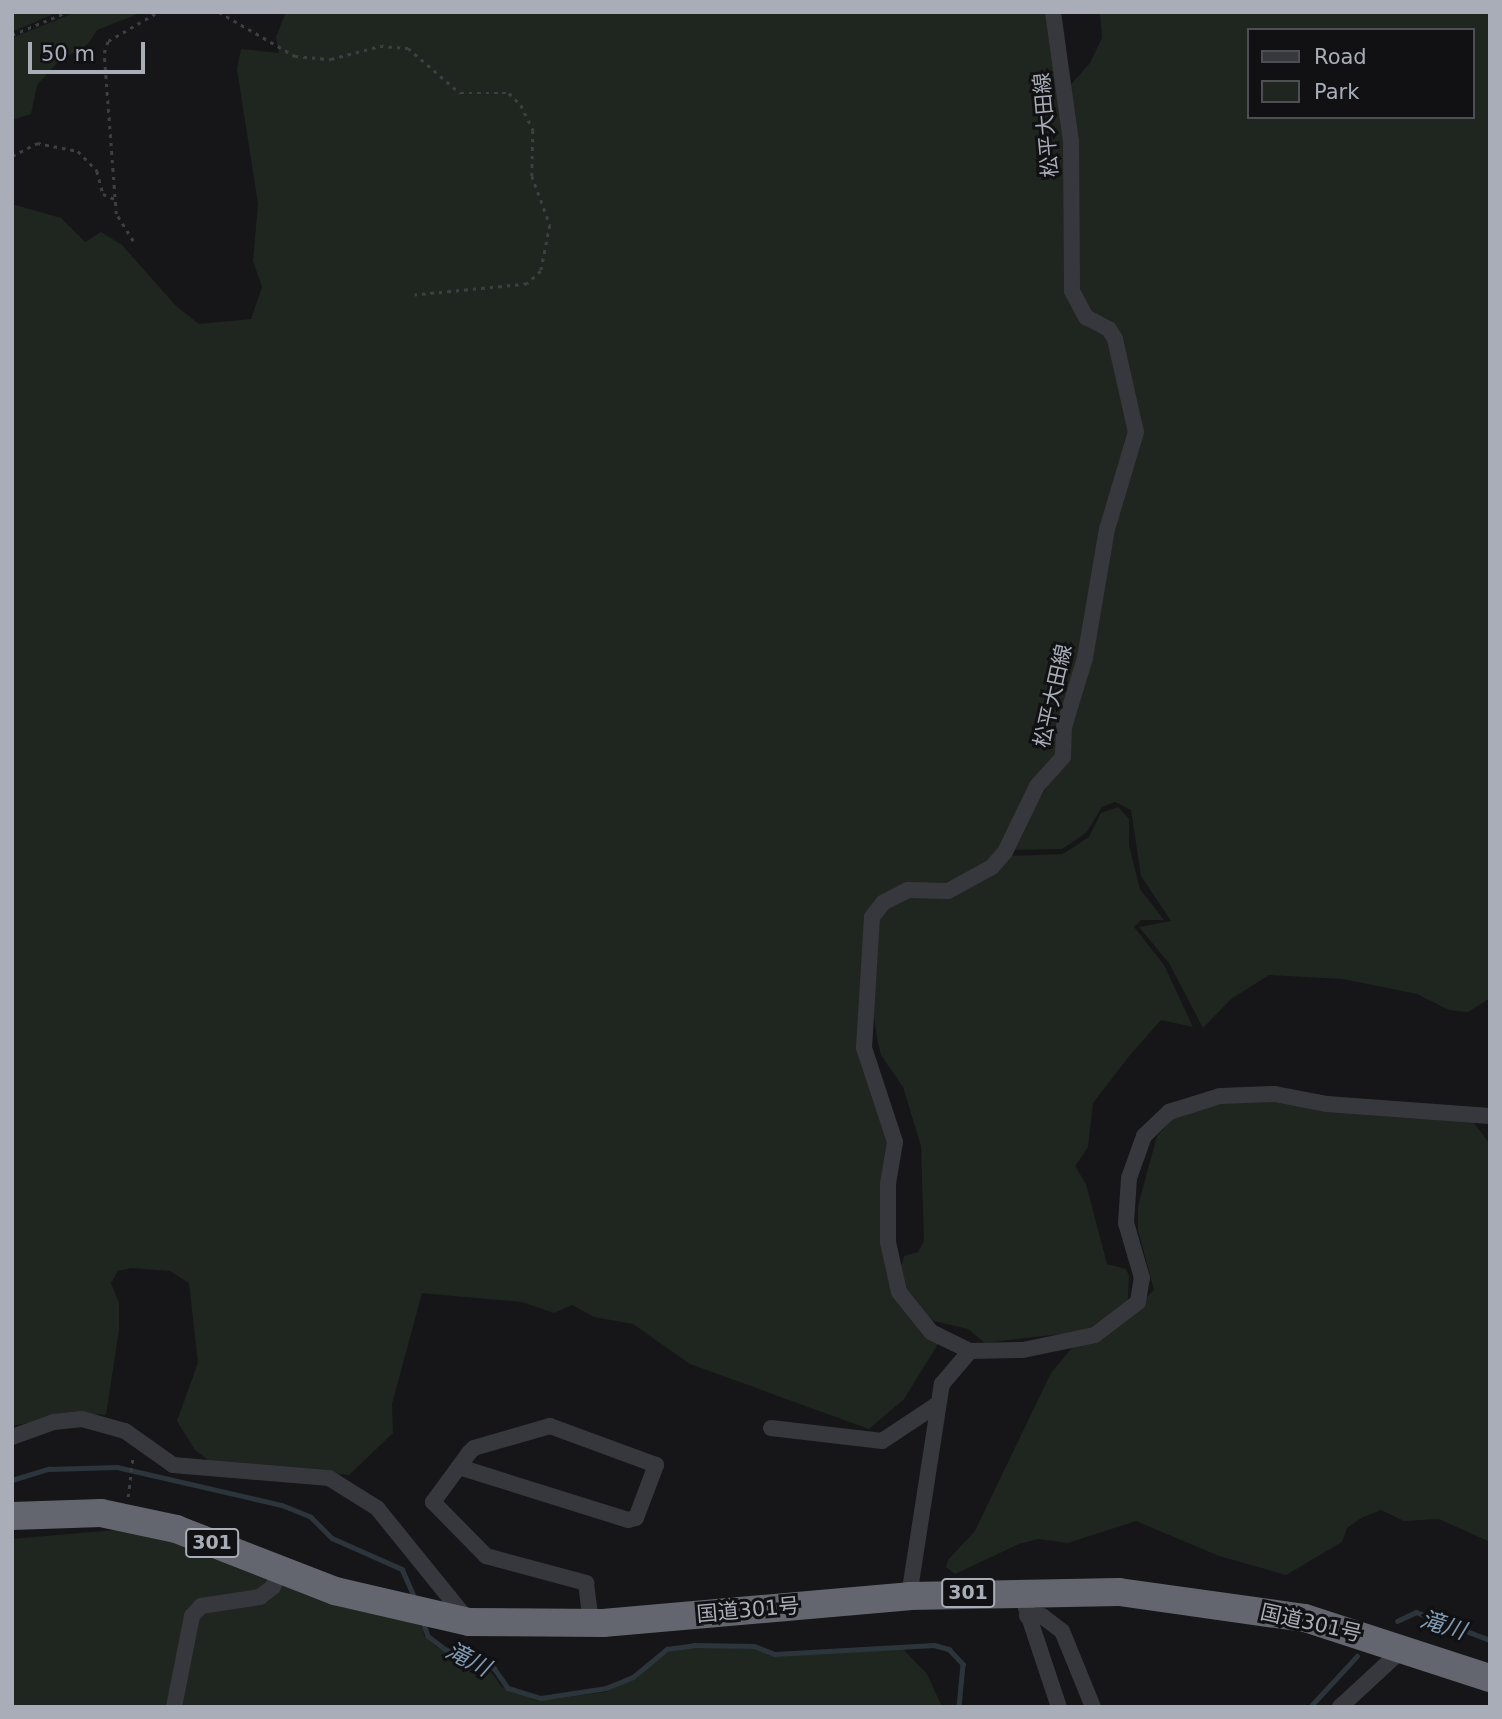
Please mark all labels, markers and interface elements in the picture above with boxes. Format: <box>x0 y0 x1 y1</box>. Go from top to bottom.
scale bar <box>32 28 149 72</box>
legend <box>1246 28 1474 119</box>
text: 50 m <box>41 42 95 66</box>
text: Road <box>1314 45 1367 69</box>
street label: 松平大田線 <box>1029 72 1063 178</box>
text: Park <box>1314 80 1359 104</box>
street label: 松平大田線 <box>1029 642 1077 750</box>
road number: 301 <box>184 1527 240 1558</box>
road number: 301 <box>940 1578 996 1609</box>
street label: 国道301号 <box>696 1593 800 1627</box>
street label: 国道301号 <box>1258 1599 1364 1647</box>
water label: 滝川 <box>1417 1605 1469 1645</box>
water label: 滝川 <box>441 1636 495 1682</box>

